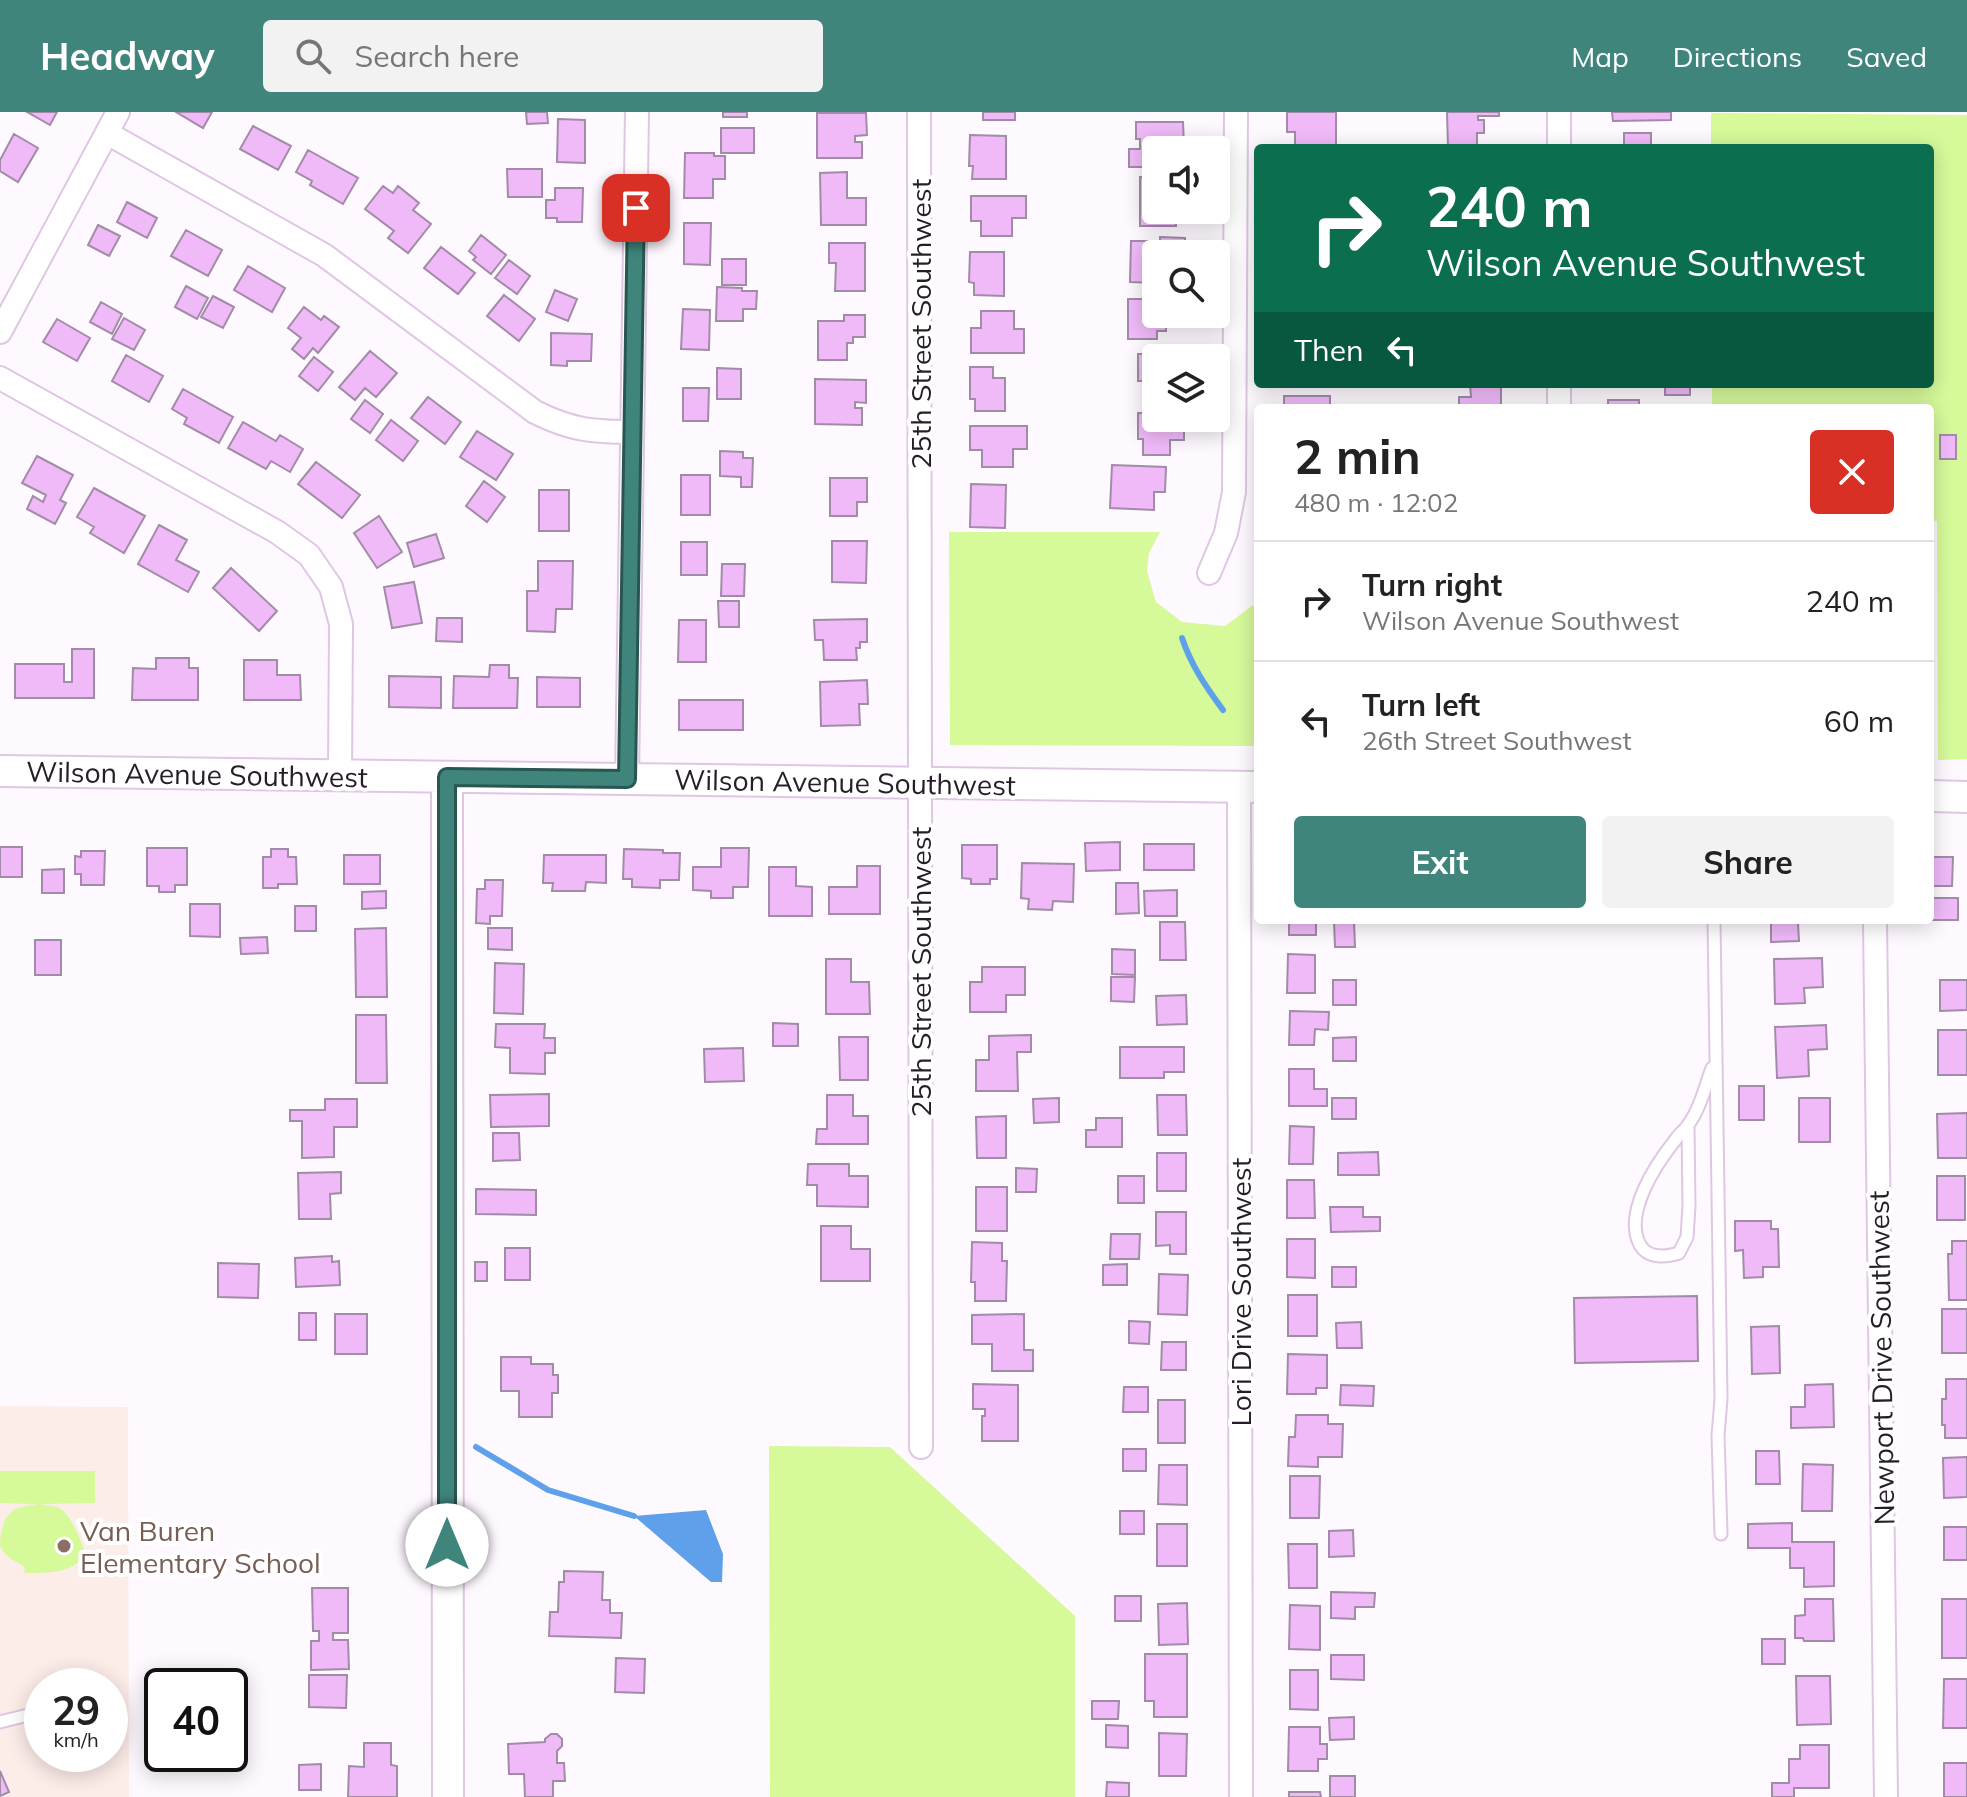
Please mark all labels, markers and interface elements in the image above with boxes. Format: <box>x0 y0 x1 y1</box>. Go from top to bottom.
search box <box>263 20 823 92</box>
text: Headway <box>40 32 215 80</box>
icon: search <box>291 34 335 78</box>
text: Search here <box>355 37 519 75</box>
text: Map <box>1571 39 1629 74</box>
text: Directions <box>1673 39 1802 74</box>
text: Saved <box>1846 39 1927 74</box>
map controls <box>1142 136 1230 432</box>
button: sound <box>1142 136 1230 224</box>
text: 240 m <box>1426 171 1593 241</box>
pin <box>602 174 670 242</box>
icon: right <box>1294 176 1398 280</box>
street label: 25th Street Southwest <box>903 179 938 469</box>
icon: arrive <box>614 186 658 230</box>
button: search <box>1142 240 1230 328</box>
text: Wilson Avenue Southwest <box>1426 240 1865 285</box>
icon: left <box>1380 328 1424 372</box>
text: Then <box>1294 331 1364 369</box>
button: layers <box>1142 344 1230 432</box>
text: 2 min <box>1294 426 1421 486</box>
button: close <box>1810 430 1894 514</box>
text: 480 m · 12:02 <box>1294 486 1458 519</box>
text: Turn right <box>1362 566 1502 604</box>
icon: right <box>1294 579 1338 623</box>
text: 240 m <box>1806 582 1894 620</box>
text: Wilson Avenue Southwest <box>1362 604 1679 637</box>
text: Turn left <box>1362 686 1480 724</box>
icon: left <box>1294 699 1338 743</box>
text: 60 m <box>1824 702 1894 740</box>
text: 26th Street Southwest <box>1362 724 1632 757</box>
street label: Wilson Avenue Southwest <box>26 754 368 794</box>
street label: Wilson Avenue Southwest <box>674 762 1016 802</box>
button: Exit <box>1294 816 1586 908</box>
button: Share <box>1602 816 1894 908</box>
street label: 25th Street Southwest <box>903 827 938 1117</box>
street label: Lori Drive Southwest <box>1223 1157 1258 1426</box>
street label: Newport Drive Southwest <box>1861 1190 1901 1526</box>
position arrow <box>405 1503 489 1587</box>
place label: Van Buren Elementary School <box>80 1513 321 1580</box>
marker: Van Buren Elementary School <box>55 1537 73 1555</box>
speed limit sign: 40 <box>144 1668 248 1772</box>
text: 29 <box>52 1685 100 1735</box>
text: km/h <box>53 1727 99 1752</box>

